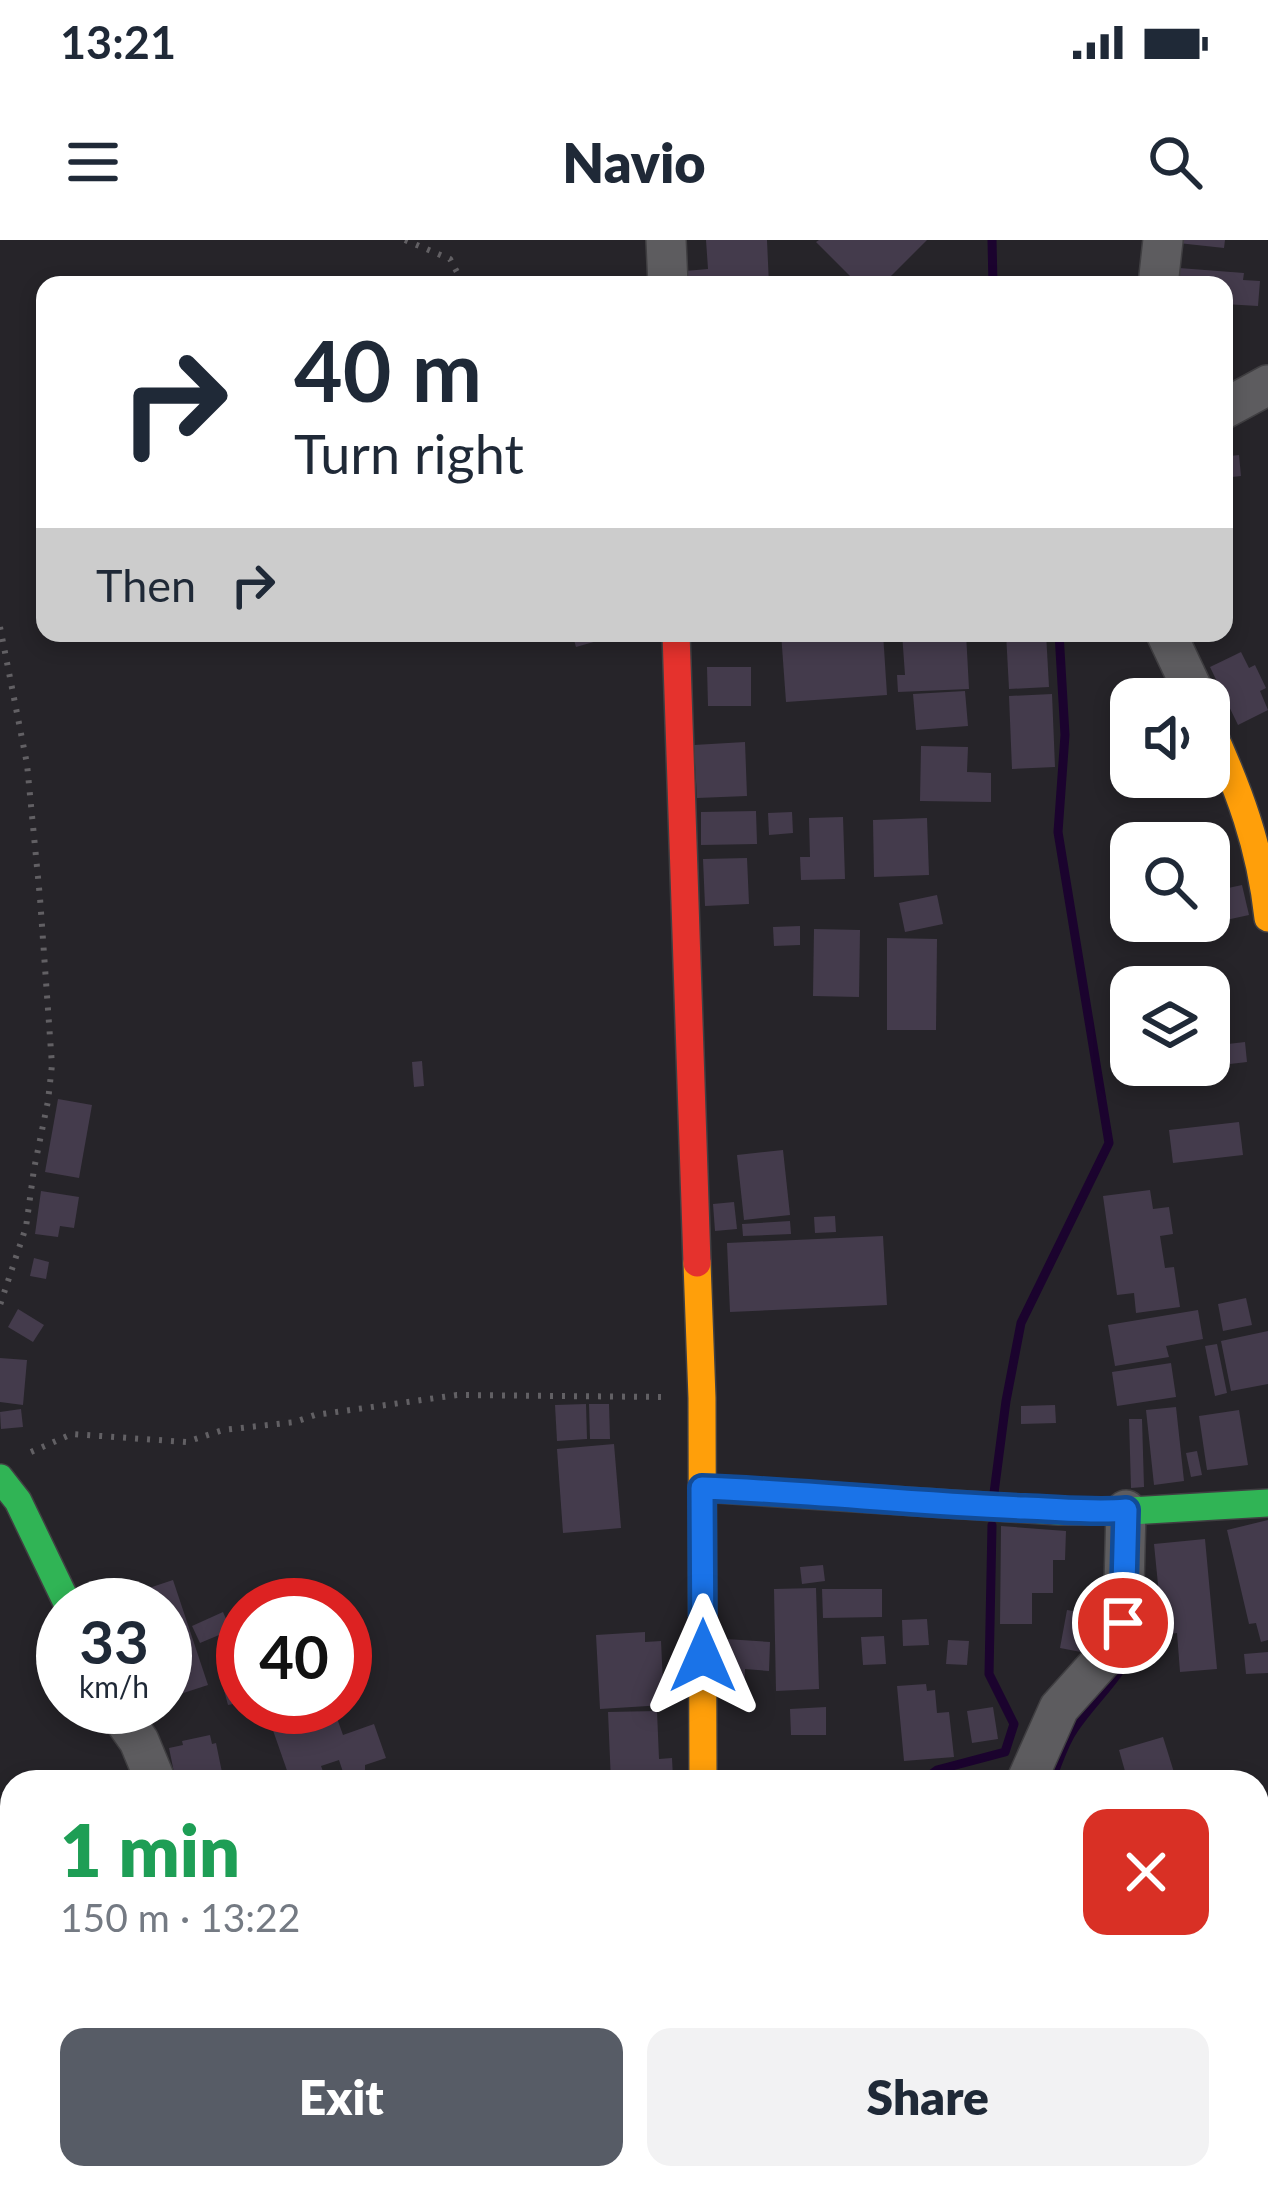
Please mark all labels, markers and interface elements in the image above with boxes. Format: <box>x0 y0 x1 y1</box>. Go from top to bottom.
text: 13:21 <box>60 15 176 69</box>
icon: menu <box>60 129 126 195</box>
icon: search <box>1142 129 1208 195</box>
text: Navio <box>562 130 706 195</box>
text: 40 m <box>294 319 482 420</box>
icon: right <box>96 324 252 480</box>
text: Turn right <box>294 421 524 486</box>
icon: right <box>220 552 286 618</box>
text: Then <box>96 558 196 612</box>
map controls <box>1110 678 1230 1086</box>
button: sound <box>1110 678 1230 798</box>
button: search <box>1110 822 1230 942</box>
button: layers <box>1110 966 1230 1086</box>
pin <box>1072 1572 1174 1674</box>
speed limit sign: 40 <box>216 1578 372 1734</box>
icon: arrive <box>1090 1590 1156 1656</box>
position arrow <box>640 1593 766 1719</box>
text: 33 <box>79 1605 149 1677</box>
text: km/h <box>79 1668 149 1704</box>
text: 1 min <box>60 1806 240 1892</box>
button: close <box>1083 1809 1209 1935</box>
text: 150 m · 13:22 <box>60 1894 300 1940</box>
button: Exit <box>60 2028 623 2166</box>
button: Share <box>647 2028 1209 2166</box>

